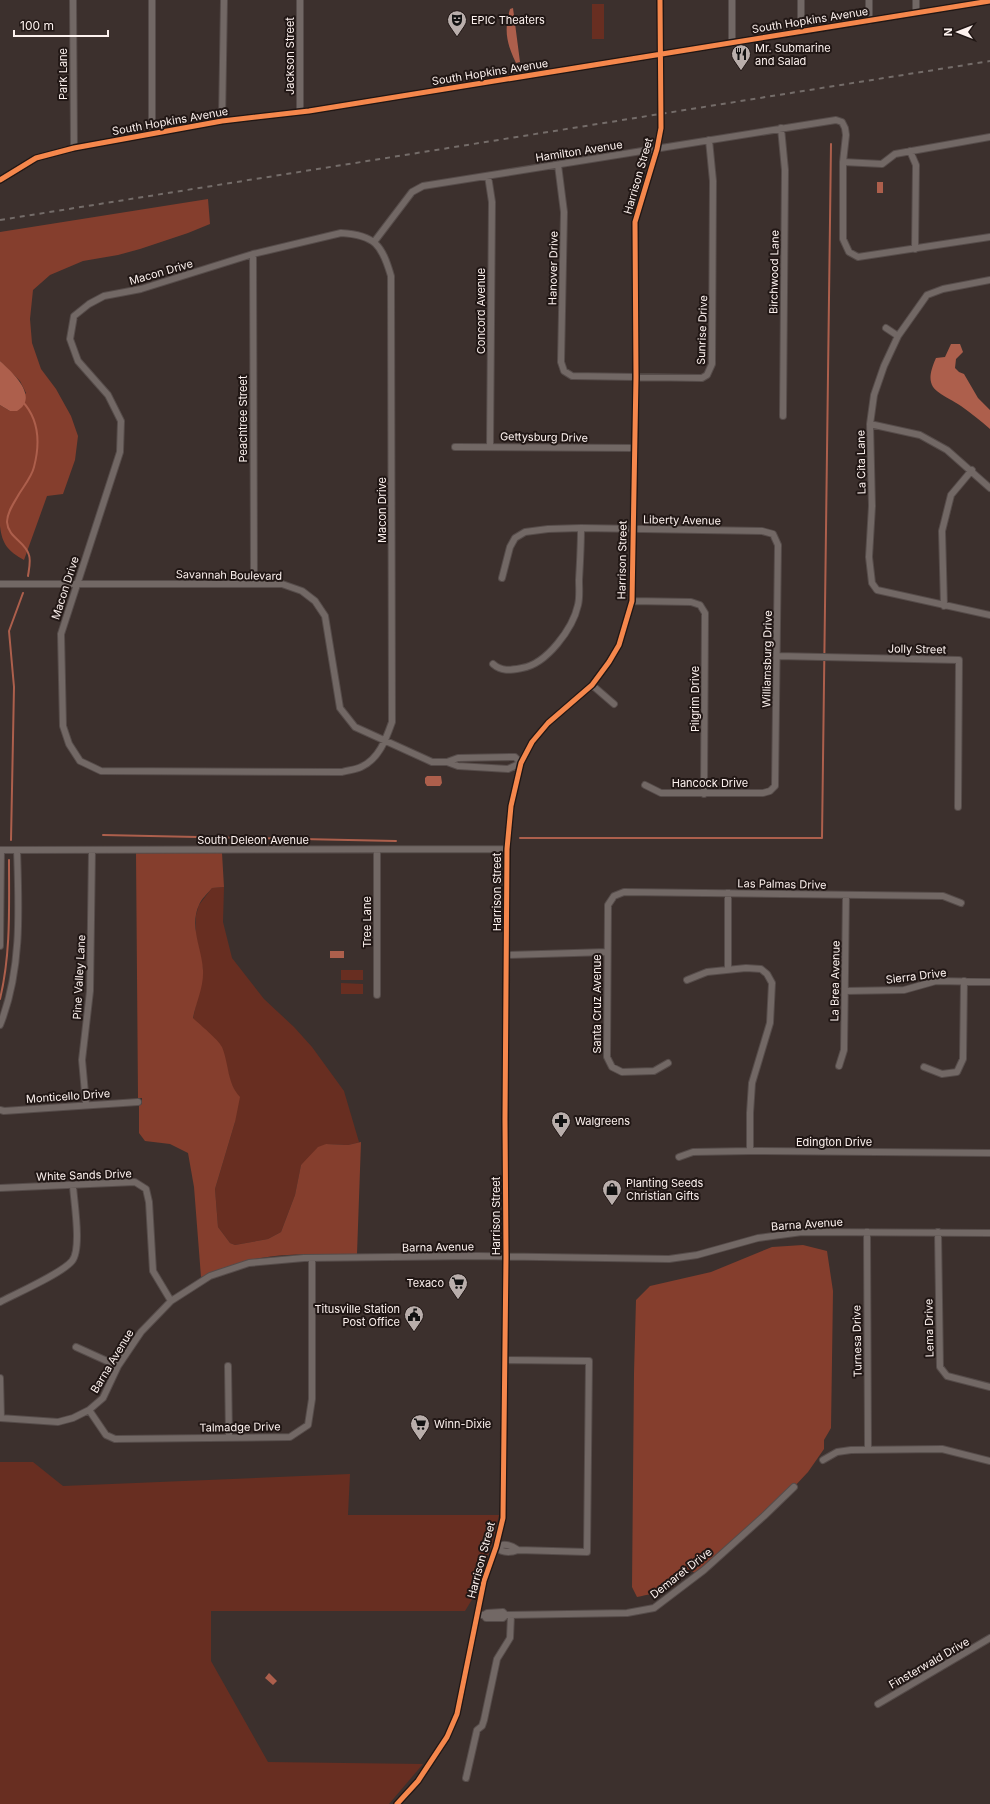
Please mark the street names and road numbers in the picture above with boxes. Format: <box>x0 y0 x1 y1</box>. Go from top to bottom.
street label: South Hopkins Avenue <box>751 4 869 36</box>
street label: Jackson Street <box>283 17 297 95</box>
street label: Park Lane <box>56 48 70 100</box>
street label: South Hopkins Avenue <box>431 56 549 88</box>
street label: South Hopkins Avenue <box>111 104 229 138</box>
street label: Harrison Street <box>620 136 656 216</box>
street label: Hamilton Avenue <box>535 137 623 165</box>
street label: Birchwood Lane <box>766 230 782 314</box>
street label: Hanover Drive <box>545 231 561 305</box>
street label: Macon Drive <box>127 256 195 288</box>
street label: Concord Avenue <box>474 268 488 354</box>
street label: Sunrise Drive <box>694 295 710 365</box>
street label: Peachtree Street <box>236 375 250 462</box>
street label: Gettysburg Drive <box>500 429 588 445</box>
street label: La Cita Lane <box>853 430 869 494</box>
street label: Macon Drive <box>375 477 389 543</box>
street label: Liberty Avenue <box>643 512 721 528</box>
street label: Harrison Street <box>614 520 630 599</box>
street label: Macon Drive <box>48 555 82 621</box>
street label: Savannah Boulevard <box>176 567 282 583</box>
street label: Williamsburg Drive <box>759 610 775 708</box>
street label: Jolly Street <box>888 641 947 657</box>
street label: Pilgrim Drive <box>688 666 702 732</box>
street label: Hancock Drive <box>672 776 748 790</box>
street label: South Deleon Avenue <box>197 833 309 847</box>
street label: Harrison Street <box>490 852 504 931</box>
street label: Las Palmas Drive <box>737 876 827 892</box>
street label: Tree Lane <box>360 896 374 948</box>
street label: Pine Valley Lane <box>70 934 88 1020</box>
street label: La Brea Avenue <box>827 940 843 1022</box>
street label: Santa Cruz Avenue <box>590 954 604 1054</box>
street label: Sierra Drive <box>885 965 947 987</box>
street label: Monticello Drive <box>25 1086 111 1106</box>
street label: Edington Drive <box>796 1135 872 1149</box>
street label: White Sands Drive <box>36 1166 132 1184</box>
street label: Harrison Street <box>489 1176 503 1255</box>
street label: Barna Avenue <box>771 1215 843 1233</box>
street label: Barna Avenue <box>402 1239 474 1255</box>
street label: Lema Drive <box>921 1298 937 1358</box>
street label: Turnesa Drive <box>849 1305 865 1377</box>
street label: Barna Avenue <box>87 1326 137 1396</box>
street label: Talmadge Drive <box>199 1419 281 1435</box>
street label: Harrison Street <box>464 1520 498 1600</box>
street label: Demaret Drive <box>647 1545 715 1601</box>
street label: Finsterwald Drive <box>886 1634 972 1692</box>

